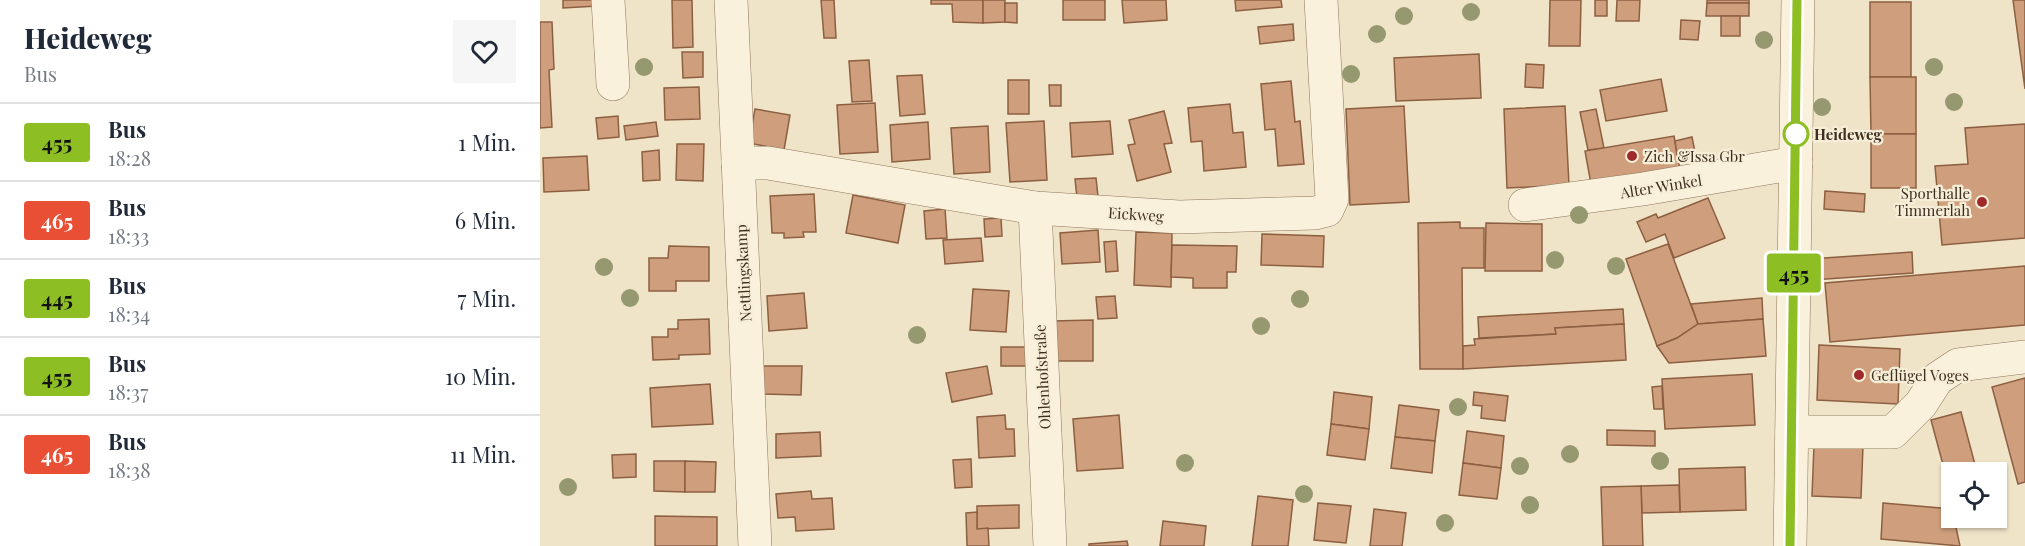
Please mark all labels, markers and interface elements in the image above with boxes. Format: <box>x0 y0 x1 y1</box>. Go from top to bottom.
text: Heideweg <box>24 19 152 56</box>
button: heart <box>453 20 516 83</box>
text: Bus <box>24 60 57 87</box>
text: Bus <box>108 114 146 144</box>
marker: Heideweg <box>1783 121 1809 147</box>
place label: Heideweg <box>1814 124 1883 144</box>
text: 1 Min. <box>458 127 516 157</box>
text: 455 <box>42 128 72 156</box>
text: 18:28 <box>108 144 151 171</box>
place label: Zich &Issa Gbr <box>1644 146 1745 166</box>
marker: Zich &Issa Gbr <box>1625 149 1639 163</box>
street label: Alter Winkel <box>1618 170 1703 202</box>
place label: Sporthalle Timmerlah <box>1895 183 1970 220</box>
text: Bus <box>108 192 146 222</box>
marker: Sporthalle Timmerlah <box>1975 195 1989 209</box>
street label: Eickweg <box>1107 202 1165 226</box>
text: 6 Min. <box>455 205 516 235</box>
text: 465 <box>41 206 73 234</box>
text: 18:33 <box>108 222 149 249</box>
street label: Nettlingskamp <box>730 223 756 322</box>
line badge: 455 <box>1760 254 1828 292</box>
text: 455 <box>1779 259 1809 287</box>
text: Bus <box>108 270 146 300</box>
text: 7 Min. <box>458 283 516 313</box>
text: 445 <box>41 284 73 312</box>
text: 18:34 <box>108 300 150 327</box>
street label: Ohlenhofstraße <box>1029 324 1055 430</box>
text: Bus <box>108 348 146 378</box>
text: 10 Min. <box>445 361 516 391</box>
text: 455 <box>42 362 72 390</box>
place label: Geflügel Voges <box>1871 365 1969 385</box>
marker: Geflügel Voges <box>1852 368 1866 382</box>
text: 18:37 <box>108 378 148 405</box>
text: Bus <box>108 426 146 456</box>
text: 11 Min. <box>450 439 516 469</box>
text: 465 <box>41 440 73 468</box>
text: 18:38 <box>108 456 151 483</box>
map controls <box>1941 462 2007 528</box>
button: locate <box>1941 462 2007 528</box>

